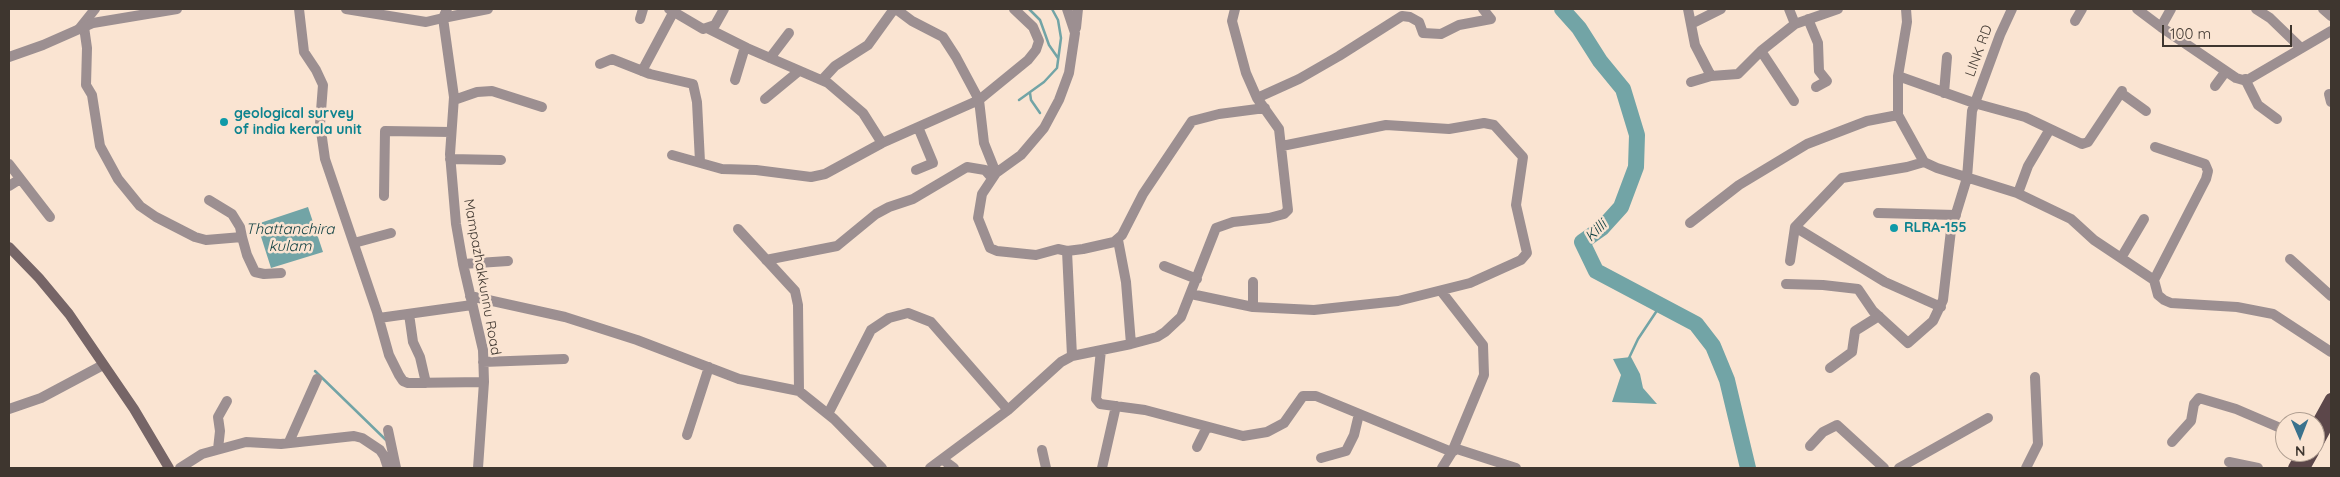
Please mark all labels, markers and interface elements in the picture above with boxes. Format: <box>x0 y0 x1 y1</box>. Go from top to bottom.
scale bar <box>2165 15 2295 47</box>
street label: LINK RD <box>1962 23 1996 79</box>
text: 100 m <box>2170 24 2211 43</box>
place label: geological survey of india kerala unit <box>234 106 362 138</box>
marker: geological survey of india kerala unit <box>218 116 230 128</box>
street label: Mampazhakkunnu Road <box>460 198 504 356</box>
water label: Killi <box>1581 216 1611 246</box>
water label: Thattanchira kulam <box>246 220 334 255</box>
place label: RLRA-155 <box>1904 220 1967 236</box>
marker: RLRA-155 <box>1888 222 1900 234</box>
north arrow <box>2275 412 2325 462</box>
text: N <box>2295 442 2306 460</box>

